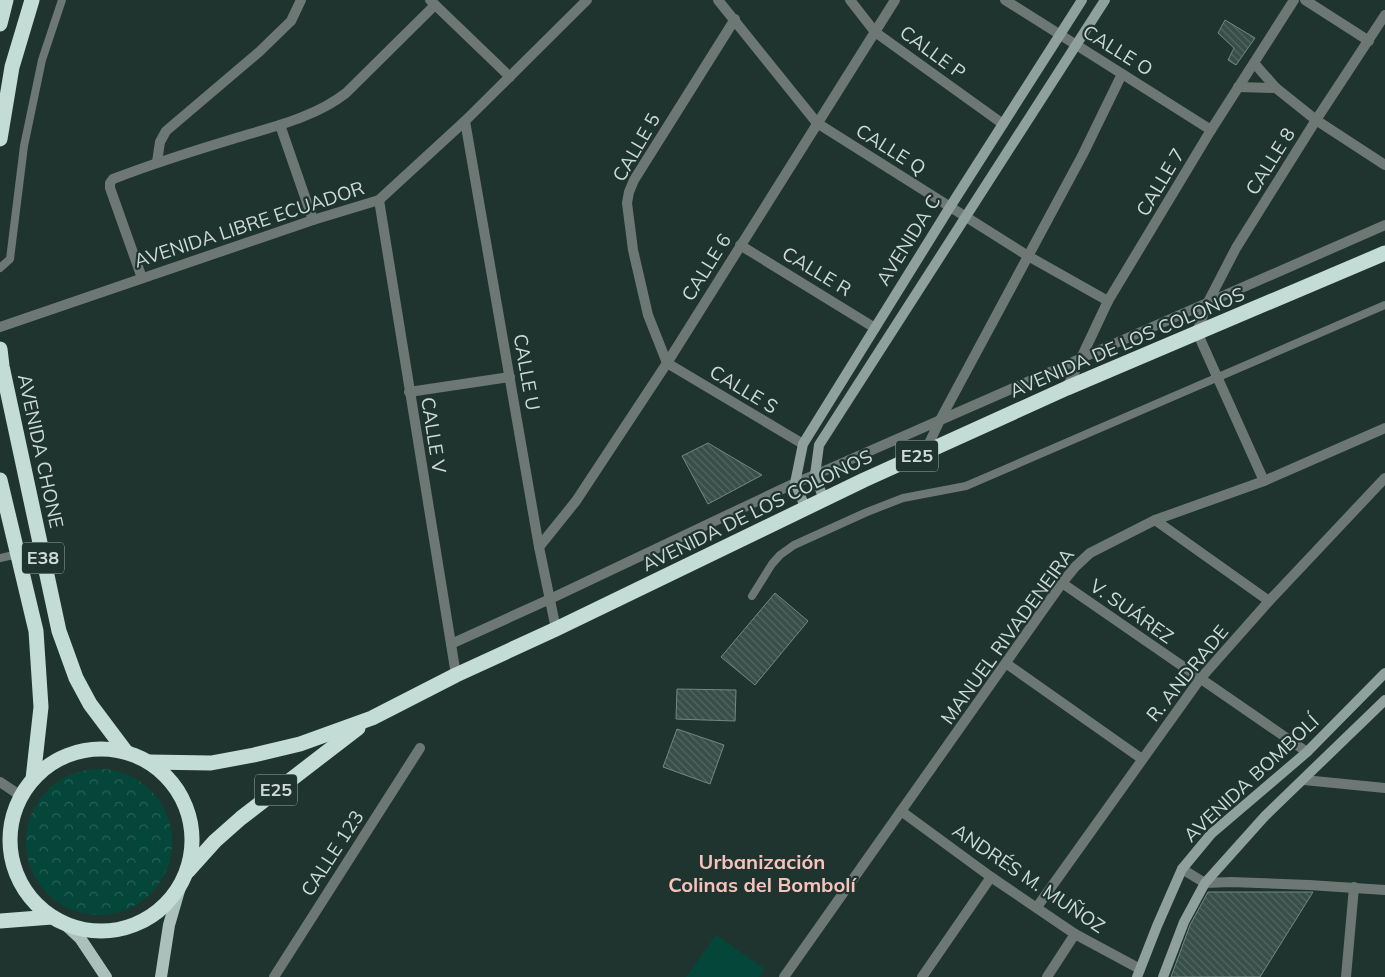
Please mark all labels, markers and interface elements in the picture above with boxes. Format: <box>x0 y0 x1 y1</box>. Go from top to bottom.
street label: CALLE O <box>1079 19 1157 81</box>
street label: CALLE P <box>895 20 971 84</box>
street label: CALLE 5 <box>607 109 665 185</box>
street label: CALLE Q <box>852 118 930 180</box>
street label: CALLE 8 <box>1240 123 1300 199</box>
street label: CALLE 7 <box>1130 144 1190 220</box>
street label: AVENIDA LIBRE ECUADOR <box>131 175 367 273</box>
street label: AVENIDA C <box>871 190 945 290</box>
street label: CALLE 6 <box>676 229 736 305</box>
street label: CALLE R <box>778 241 856 301</box>
street label: AVENIDA DE LOS COLONOS <box>1006 282 1248 402</box>
street label: CALLE U <box>508 332 546 412</box>
street label: CALLE S <box>706 359 782 419</box>
street label: AVENIDA CHONE <box>13 372 69 530</box>
street label: CALLE V <box>416 395 452 475</box>
road number: E25 <box>896 441 938 472</box>
street label: AVENIDA DE LOS COLONOS <box>638 444 876 576</box>
road number: E38 <box>22 542 64 574</box>
street label: MANUEL RIVADENEIRA <box>935 543 1079 729</box>
street label: V. SUÁREZ <box>1085 573 1179 649</box>
street label: R. ANDRADE <box>1141 620 1233 726</box>
street label: AVENIDA BOMBOLÍ <box>1178 708 1324 847</box>
road number: E25 <box>255 774 297 806</box>
street label: CALLE 123 <box>295 806 369 900</box>
street label: ANDRÉS M. MUÑOZ <box>948 818 1110 938</box>
district label: Urbanización Colinas del Bombolí <box>668 849 858 897</box>

